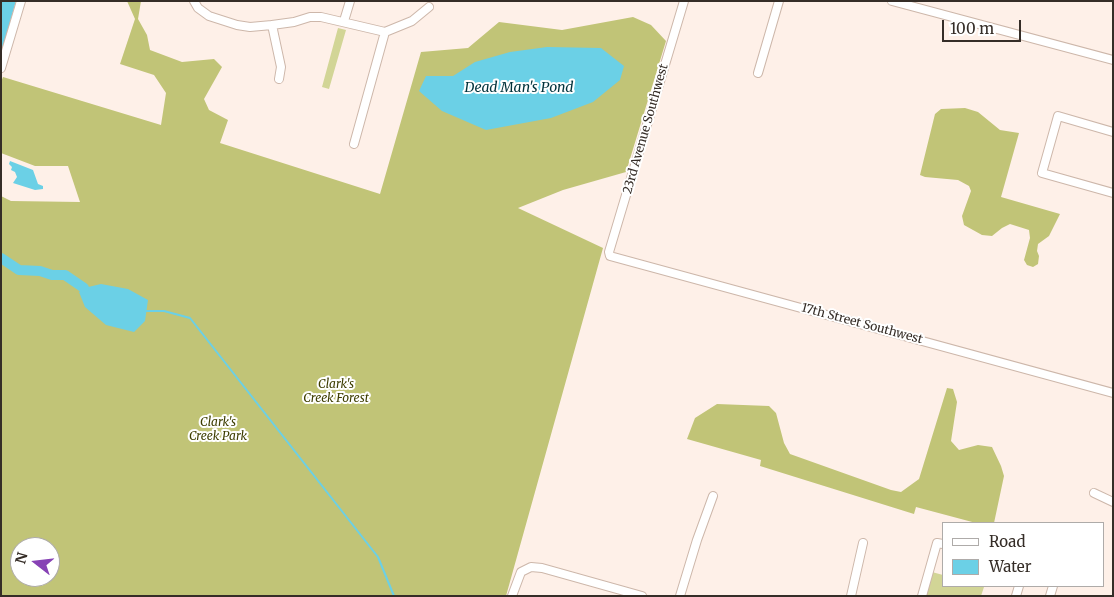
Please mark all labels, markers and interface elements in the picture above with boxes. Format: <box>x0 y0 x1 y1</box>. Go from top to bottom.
scale bar <box>944 10 1023 42</box>
text: 100 m <box>950 19 994 38</box>
street label: 23rd Avenue Southwest <box>621 62 671 196</box>
water label: Dead Man's Pond <box>465 80 573 96</box>
street label: 17th Street Southwest <box>800 301 924 347</box>
park label: Clark's Creek Forest <box>303 378 369 406</box>
park label: Clark's Creek Park <box>189 416 247 444</box>
legend <box>942 522 1104 587</box>
text: Road <box>989 532 1025 551</box>
north arrow <box>10 537 60 587</box>
text: N <box>11 550 32 566</box>
text: Water <box>989 557 1031 576</box>

